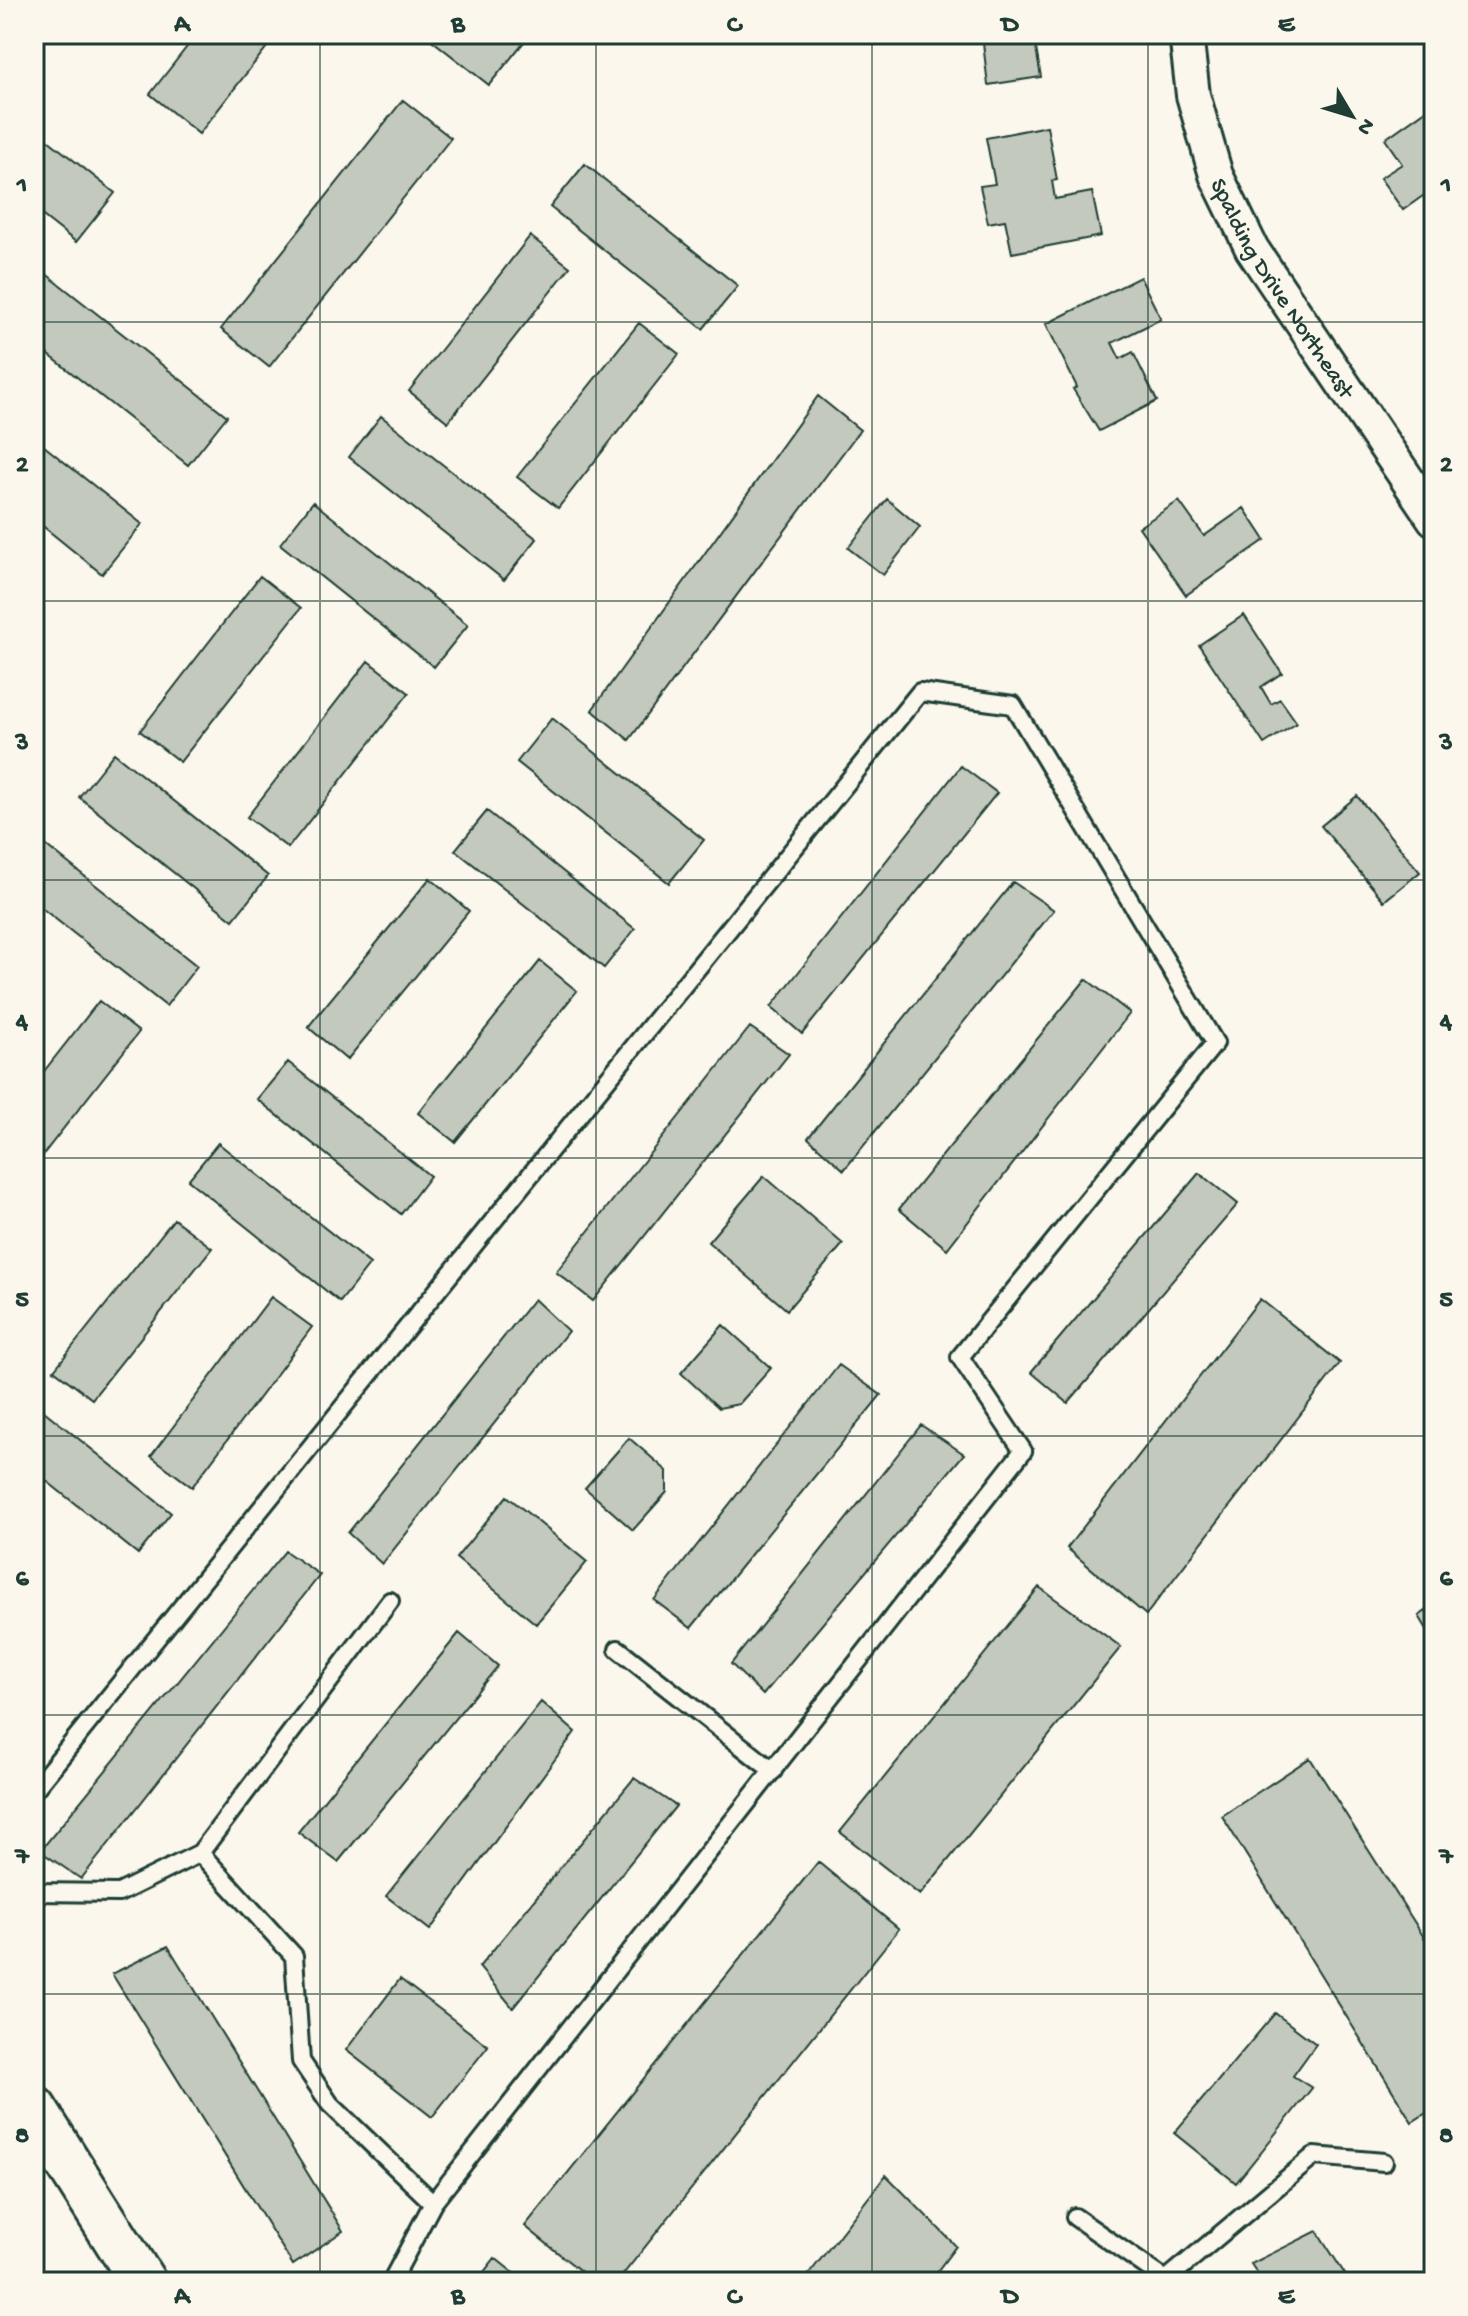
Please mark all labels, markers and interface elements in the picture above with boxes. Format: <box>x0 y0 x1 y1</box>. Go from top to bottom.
text: A <box>173 11 191 42</box>
text: B <box>450 11 466 42</box>
text: C <box>727 11 744 42</box>
text: D <box>1000 11 1020 42</box>
text: E <box>1278 11 1296 42</box>
north arrow <box>1312 76 1392 156</box>
text: N <box>1350 112 1379 140</box>
text: 1 <box>16 172 27 203</box>
text: 1 <box>1440 172 1451 203</box>
street label: Spalding Drive Northeast <box>1202 174 1361 407</box>
text: 2 <box>16 451 29 482</box>
text: 2 <box>1440 451 1453 482</box>
text: 3 <box>14 729 29 760</box>
text: 3 <box>1438 729 1453 760</box>
text: 4 <box>15 1008 29 1039</box>
text: 4 <box>1439 1008 1453 1039</box>
text: 5 <box>15 1286 29 1317</box>
text: 5 <box>1439 1286 1453 1317</box>
text: 6 <box>15 1565 29 1596</box>
text: 6 <box>1439 1565 1453 1596</box>
text: 7 <box>13 1843 30 1874</box>
text: 7 <box>1437 1843 1454 1874</box>
text: 8 <box>15 2122 29 2153</box>
text: 8 <box>1439 2122 1453 2153</box>
text: A <box>173 2283 191 2314</box>
text: B <box>450 2283 466 2314</box>
text: C <box>727 2283 744 2314</box>
text: D <box>1000 2283 1020 2314</box>
text: E <box>1278 2283 1296 2314</box>

